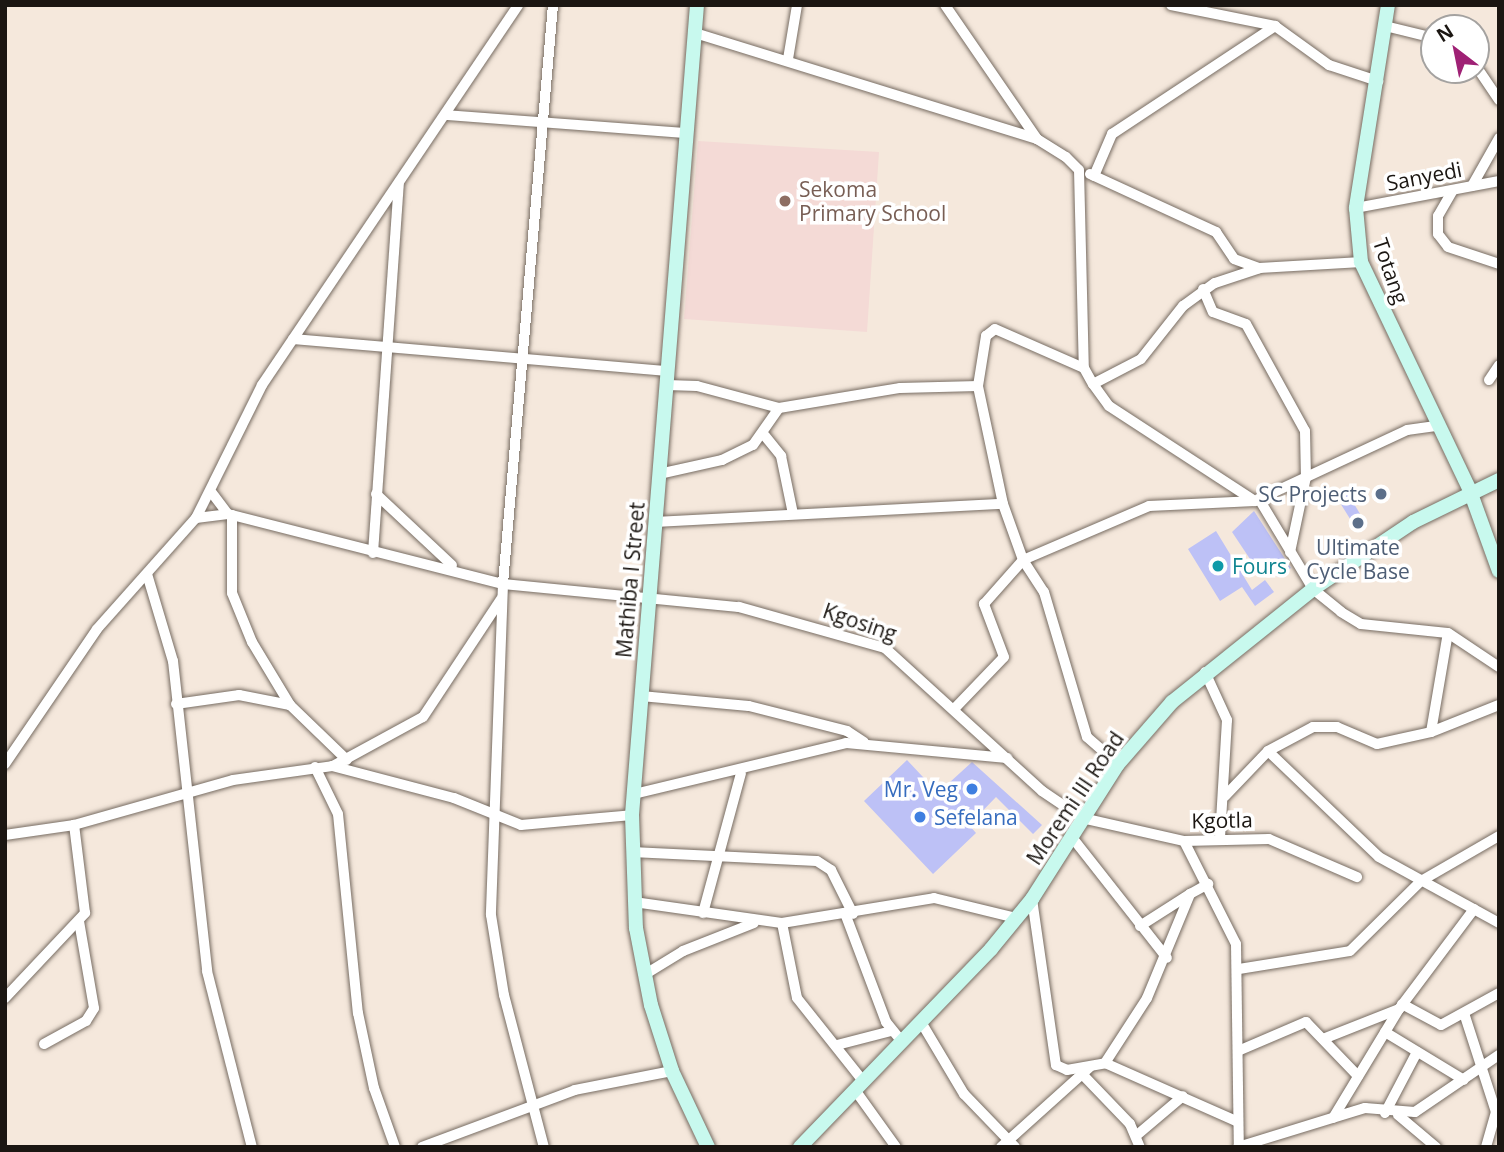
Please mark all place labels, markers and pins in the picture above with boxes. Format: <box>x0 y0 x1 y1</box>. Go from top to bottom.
place label: Sekoma Primary School <box>799 176 946 226</box>
marker: Sekoma Primary School <box>777 193 793 209</box>
place label: SC Projects <box>1258 481 1367 507</box>
marker: SC Projects <box>1373 486 1389 502</box>
marker: Ultimate Cycle Base <box>1350 515 1366 531</box>
place label: Ultimate Cycle Base <box>1306 534 1410 584</box>
place label: Fours <box>1232 553 1287 579</box>
marker: Fours <box>1210 558 1226 574</box>
place label: Mr. Veg <box>884 776 958 802</box>
marker: Mr. Veg <box>964 781 980 797</box>
place label: Sefelana <box>934 804 1018 830</box>
marker: Sefelana <box>912 809 928 825</box>

